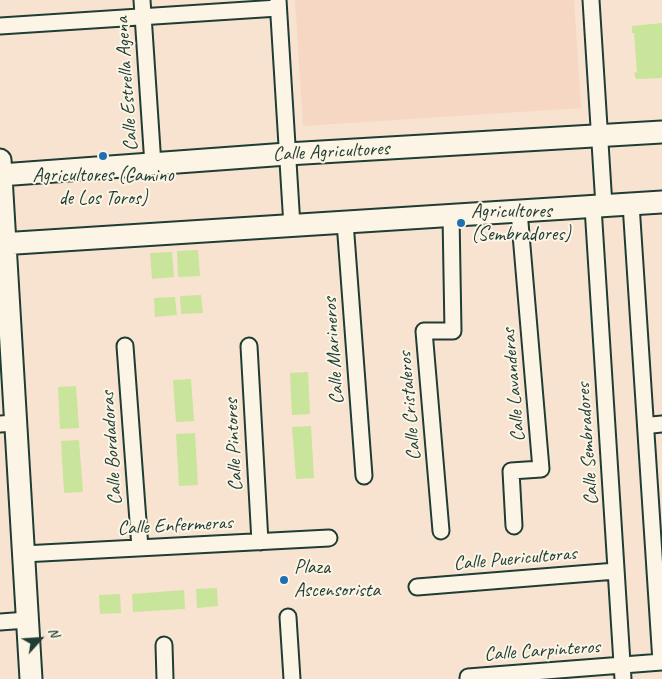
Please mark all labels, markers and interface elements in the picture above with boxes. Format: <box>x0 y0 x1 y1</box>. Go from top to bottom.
street label: Calle Estrella Agena <box>110 16 144 152</box>
street label: Calle Agricultores <box>272 137 390 167</box>
marker: Agricultores (Camino de Los Toros) <box>97 150 109 162</box>
place label: Agricultores (Camino de Los Toros) <box>32 164 174 211</box>
place label: Agricultores (Sembradores) <box>471 200 571 247</box>
marker: Agricultores (Sembradores) <box>455 217 467 229</box>
street label: Calle Marineros <box>318 297 350 405</box>
street label: Calle Lavanderas <box>497 327 531 443</box>
street label: Calle Cristaleros <box>393 351 427 461</box>
street label: Calle Sembradores <box>572 382 604 506</box>
street label: Calle Bordadoras <box>96 390 128 506</box>
street label: Calle Pintores <box>220 398 248 492</box>
street label: Calle Enfermeras <box>117 511 233 541</box>
street label: Calle Puericultoras <box>452 542 578 576</box>
place label: Plaza Ascensorista <box>294 556 380 603</box>
marker: Plaza Ascensorista <box>278 574 290 586</box>
north arrow <box>15 614 65 664</box>
text: N <box>44 625 63 640</box>
street label: Calle Carpinteros <box>483 635 601 667</box>

